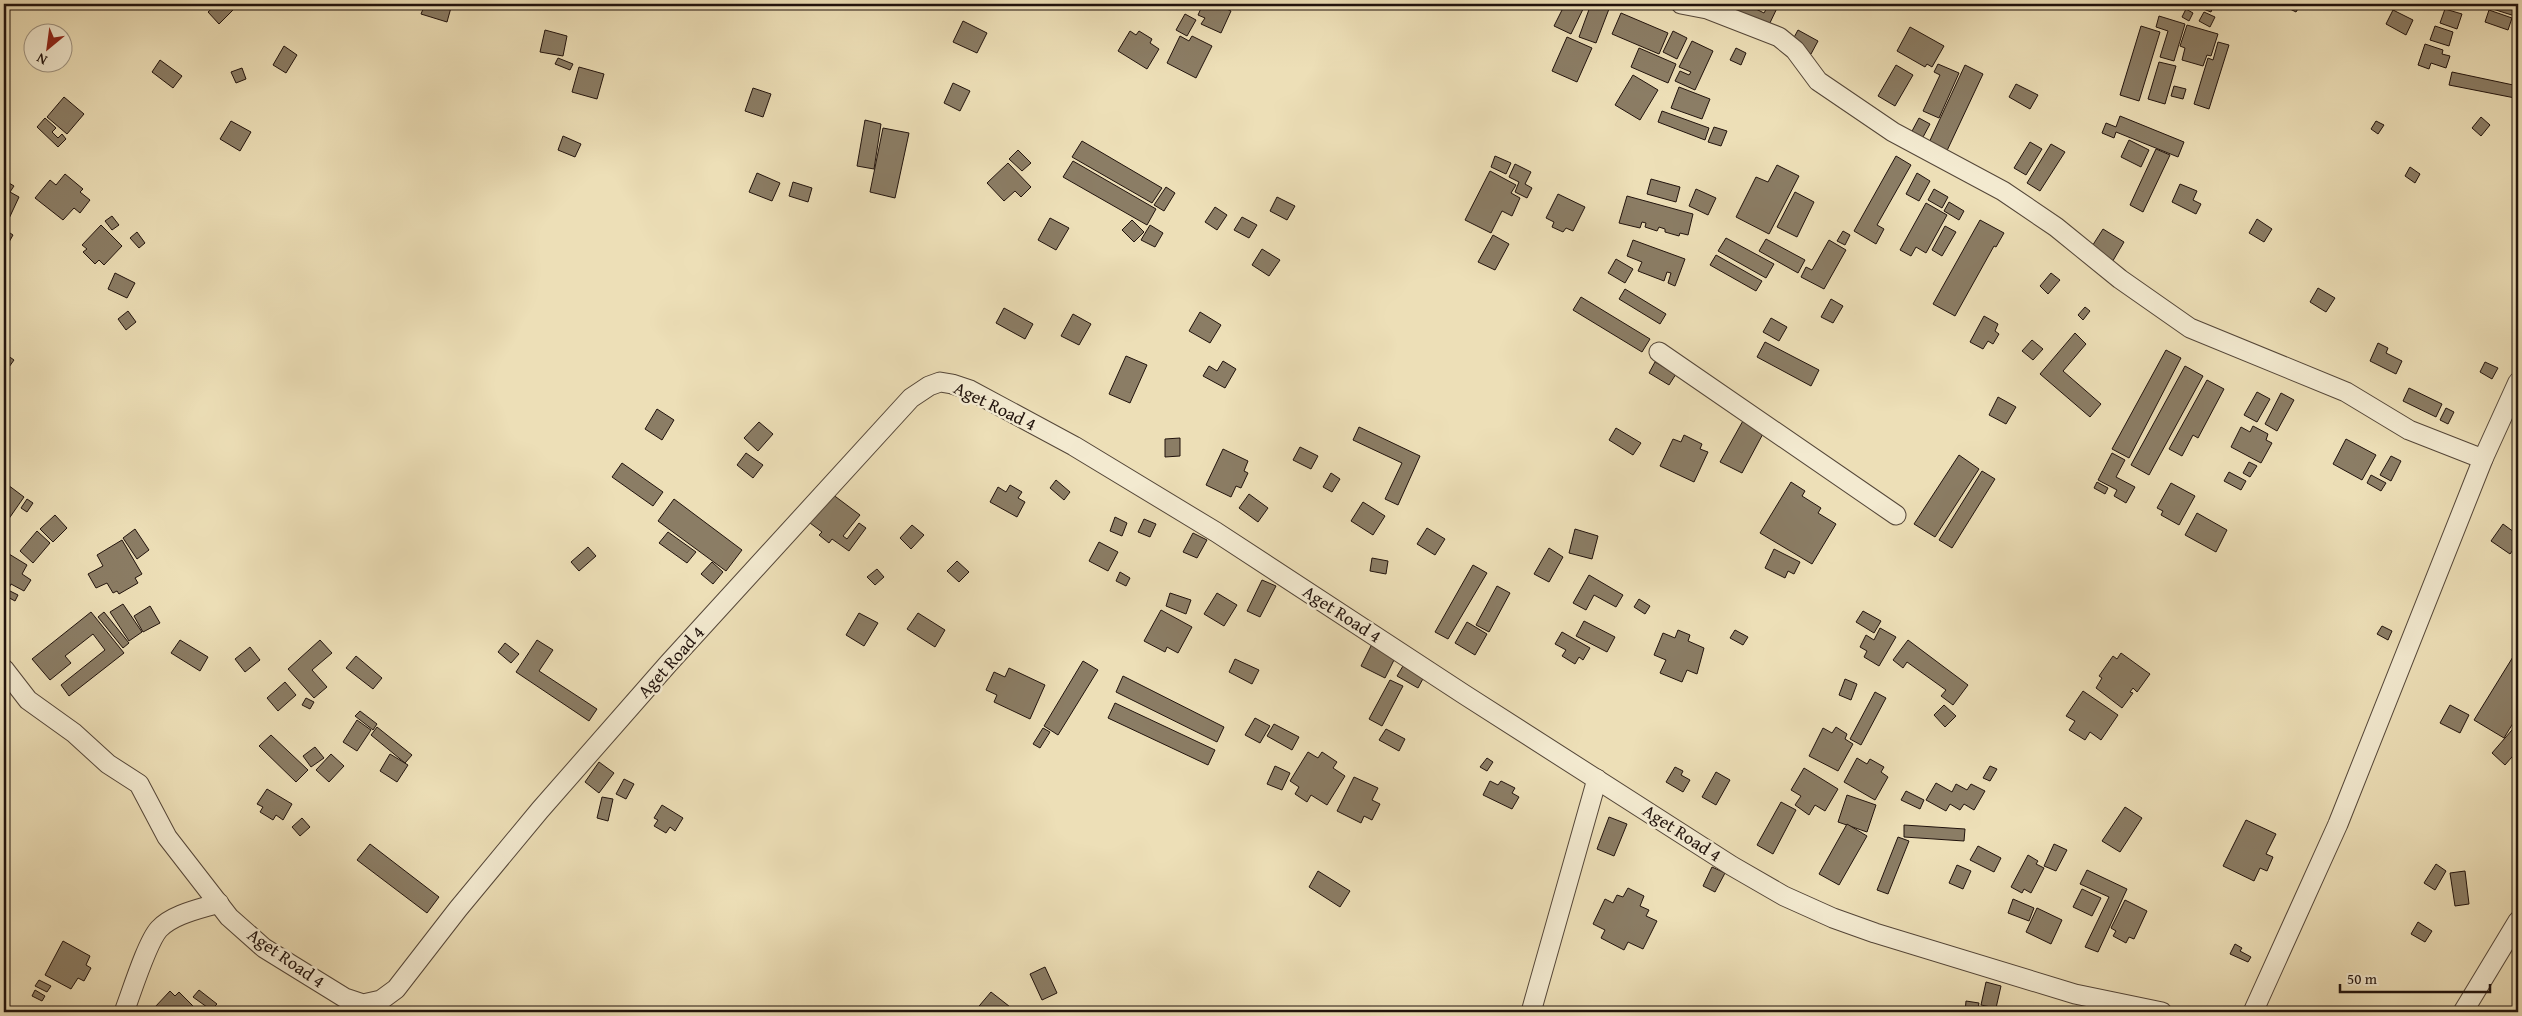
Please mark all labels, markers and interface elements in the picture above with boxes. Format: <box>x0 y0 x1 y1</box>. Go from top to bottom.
north arrow <box>22 22 72 72</box>
text: N <box>32 48 51 70</box>
street label: Aget Road 4 <box>949 374 1041 437</box>
street label: Aget Road 4 <box>1298 578 1387 649</box>
street label: Aget Road 4 <box>631 620 710 704</box>
street label: Aget Road 4 <box>1638 797 1727 868</box>
street label: Aget Road 4 <box>242 921 330 994</box>
scale bar <box>2340 961 2490 993</box>
text: 50 m <box>2347 968 2378 989</box>

